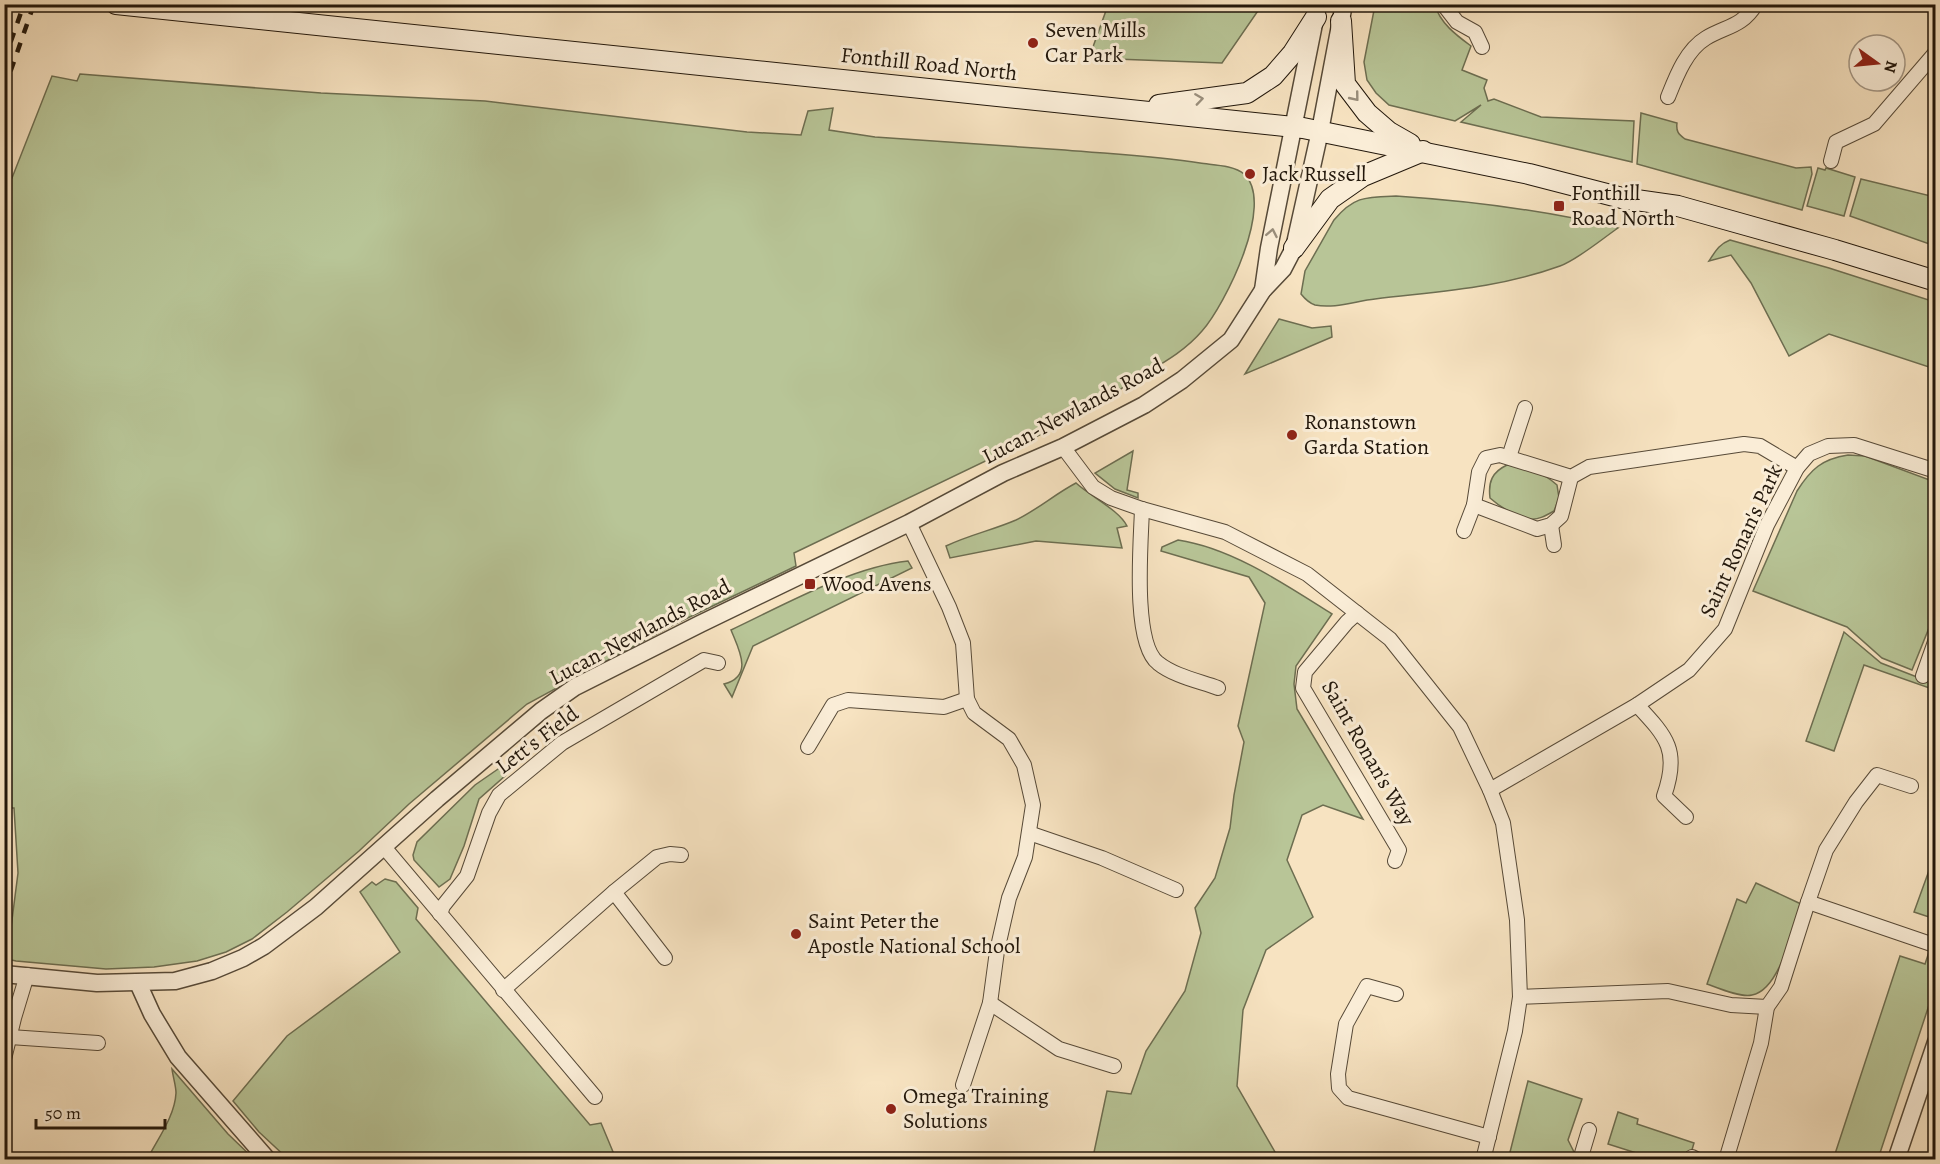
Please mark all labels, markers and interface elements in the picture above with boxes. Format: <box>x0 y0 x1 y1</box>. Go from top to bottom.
place label: Seven Mills Car Park <box>1045 15 1146 70</box>
north arrow <box>1847 33 1907 93</box>
marker: Seven Mills Car Park <box>1026 36 1040 50</box>
street label: Fonthill Road North <box>839 40 1019 88</box>
text: N <box>1878 58 1903 75</box>
one-way arrow <box>1347 90 1358 101</box>
one-way arrow <box>1195 94 1204 106</box>
place label: Jack Russell <box>1262 159 1366 189</box>
marker: Jack Russell <box>1243 167 1257 181</box>
place label: Fonthill Road North <box>1571 178 1675 233</box>
marker: Fonthill Road North <box>1552 199 1566 213</box>
one-way arrow <box>1265 228 1278 238</box>
street label: Lucan-Newlands Road <box>977 350 1169 472</box>
place label: Ronanstown Garda Station <box>1304 407 1429 462</box>
marker: Ronanstown Garda Station <box>1285 428 1299 442</box>
street label: Saint Ronan's Park <box>1692 459 1790 623</box>
place label: Wood Avens <box>821 569 932 599</box>
street label: Lucan-Newlands Road <box>544 571 736 693</box>
marker: Wood Avens <box>803 577 817 591</box>
street label: Saint Ronan's Way <box>1314 675 1422 831</box>
street label: Lett's Field <box>489 699 585 781</box>
place label: Saint Peter the Apostle National School <box>807 906 1020 961</box>
marker: Saint Peter the Apostle National School <box>789 927 803 941</box>
place label: Omega Training Solutions <box>903 1081 1049 1136</box>
scale bar <box>36 1092 165 1130</box>
text: 50 m <box>45 1101 81 1125</box>
marker: Omega Training Solutions <box>884 1102 898 1116</box>

